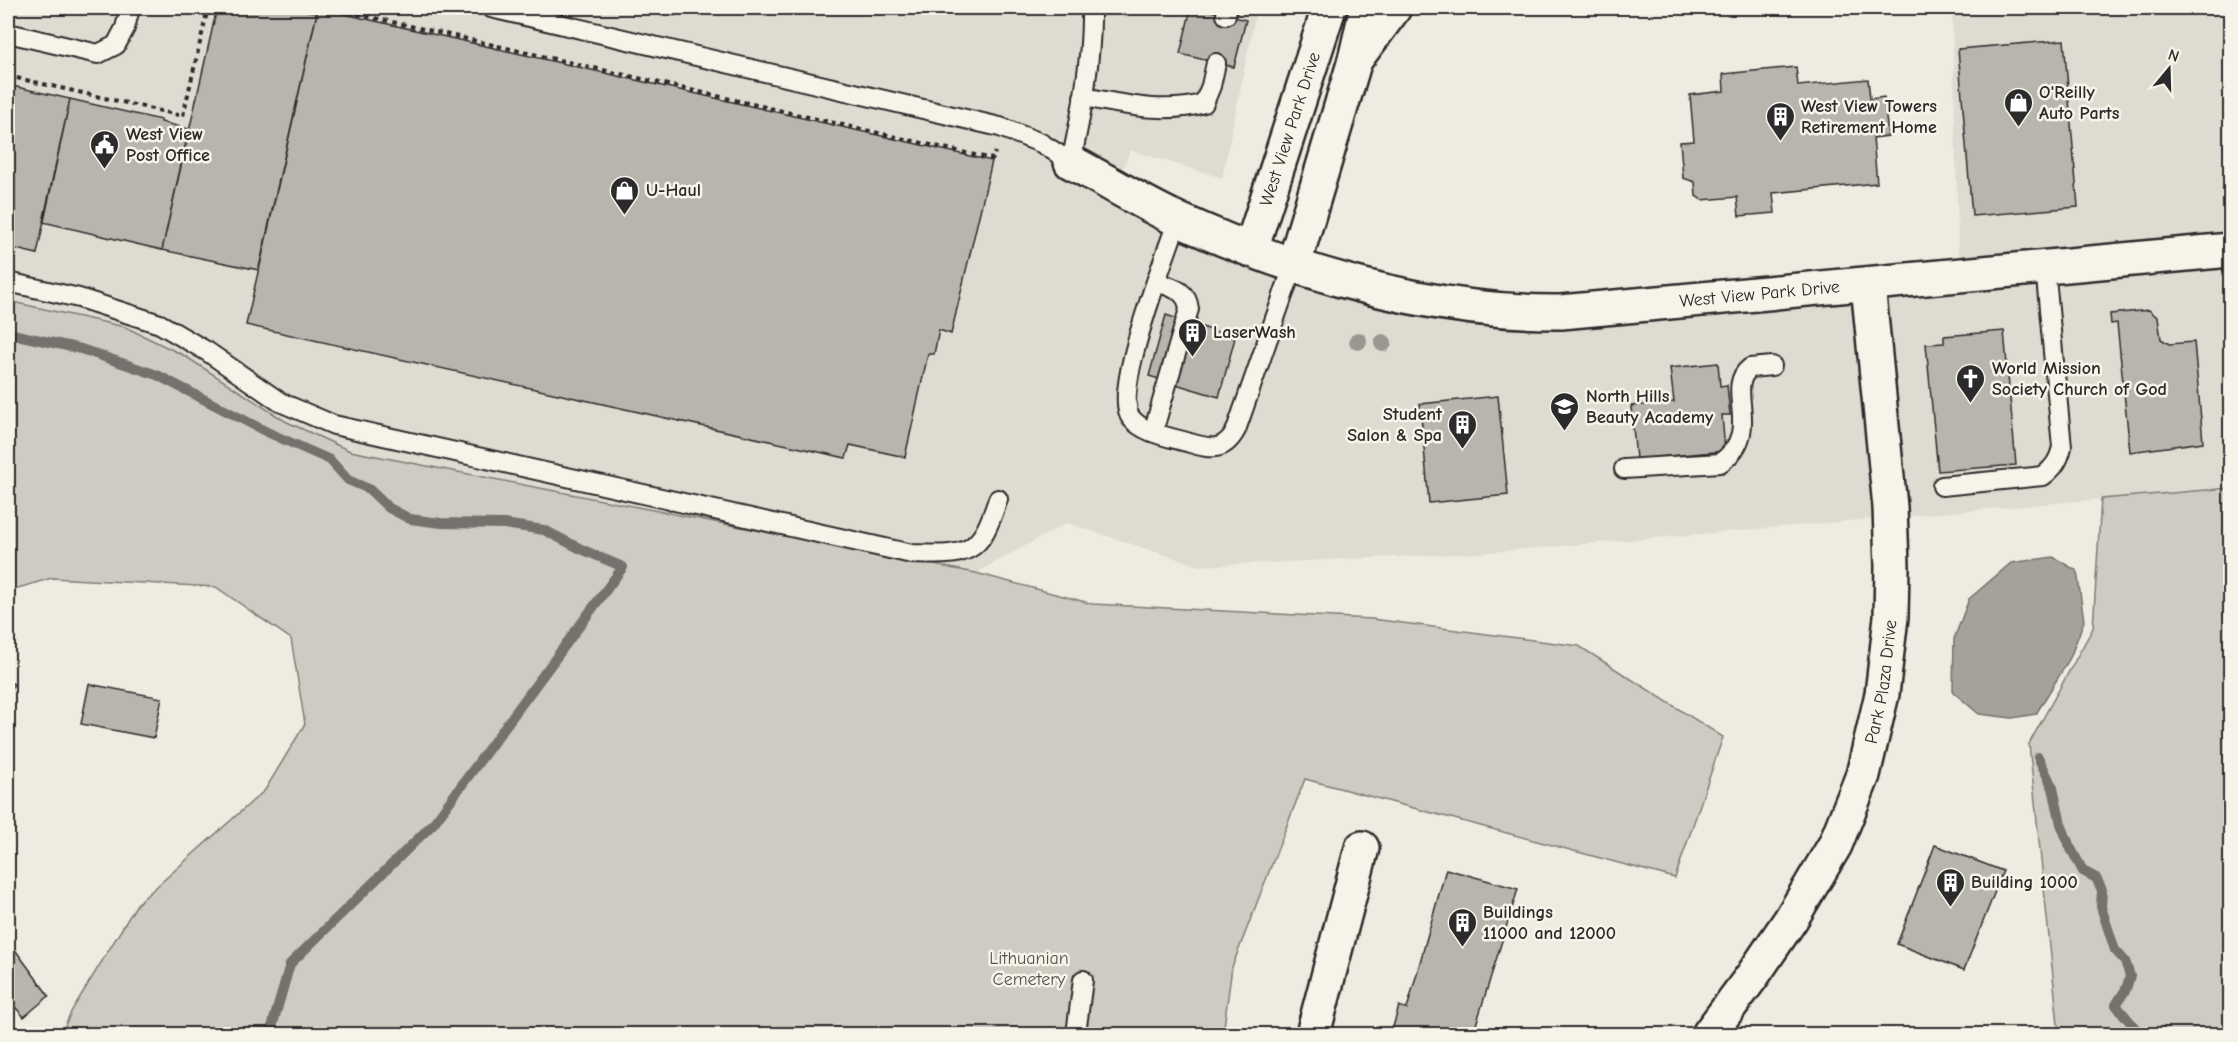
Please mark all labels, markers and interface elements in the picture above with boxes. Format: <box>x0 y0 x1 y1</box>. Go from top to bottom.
north arrow <box>2139 39 2199 99</box>
text: N <box>2166 46 2181 66</box>
street label: West View Park Drive <box>1256 49 1325 209</box>
place label: O'Reilly Auto Parts <box>2039 82 2120 124</box>
shop icon: O'Reilly Auto Parts <box>2002 86 2034 128</box>
place label: West View Towers Retirement Home <box>1801 96 1937 138</box>
building icon: West View Towers Retirement Home <box>1764 100 1796 142</box>
place label: West View Post Office <box>126 124 210 166</box>
public building icon: West View Post Office <box>89 128 121 170</box>
shop icon: U-Haul <box>609 174 641 216</box>
place label: U-Haul <box>646 180 701 201</box>
street label: West View Park Drive <box>1679 276 1841 312</box>
building icon: LaserWash <box>1176 316 1208 358</box>
place label: LaserWash <box>1213 322 1296 343</box>
place label: World Mission Society Church of God <box>1992 358 2167 400</box>
church icon: World Mission Society Church of God <box>1955 362 1987 404</box>
place label: North Hills Beauty Academy <box>1586 386 1714 428</box>
school or university icon: North Hills Beauty Academy <box>1549 390 1581 432</box>
place label: Student Salon & Spa <box>1347 404 1443 446</box>
building icon: Student Salon & Spa <box>1447 408 1479 450</box>
street label: Park Plaza Drive <box>1861 619 1902 746</box>
building icon: Building 1000 <box>1934 866 1966 908</box>
place label: Building 1000 <box>1971 872 2078 893</box>
place label: Buildings 11000 and 12000 <box>1483 902 1616 944</box>
building icon: Buildings 11000 and 12000 <box>1446 906 1478 948</box>
park label: Lithuanian Cemetery <box>989 948 1069 990</box>

